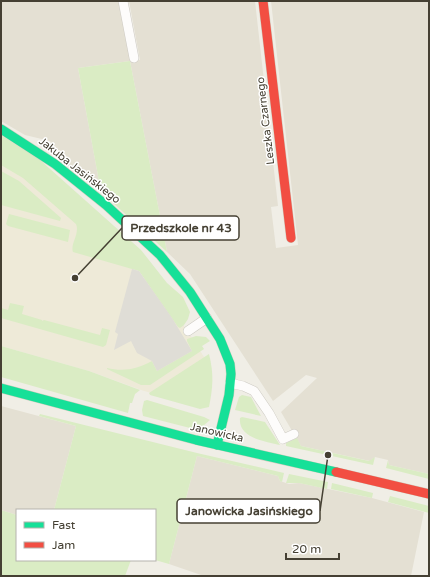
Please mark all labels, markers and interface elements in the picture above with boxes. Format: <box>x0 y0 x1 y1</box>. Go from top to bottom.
street label: Leszka Czarnego <box>254 76 277 166</box>
street label: Jakuba Jasińskiego <box>36 135 123 206</box>
callout: Przedszkole nr 43 <box>122 216 239 240</box>
text: Przedszkole nr 43 <box>130 221 232 235</box>
street label: Janowicka <box>189 420 245 445</box>
callout: Janowicka Jasińskiego <box>177 499 320 523</box>
text: Janowicka Jasińskiego <box>184 504 313 519</box>
legend <box>16 509 156 561</box>
text: Fast <box>52 518 76 532</box>
scale bar <box>286 535 339 561</box>
text: Jam <box>52 538 75 552</box>
text: 20 m <box>292 542 321 556</box>

